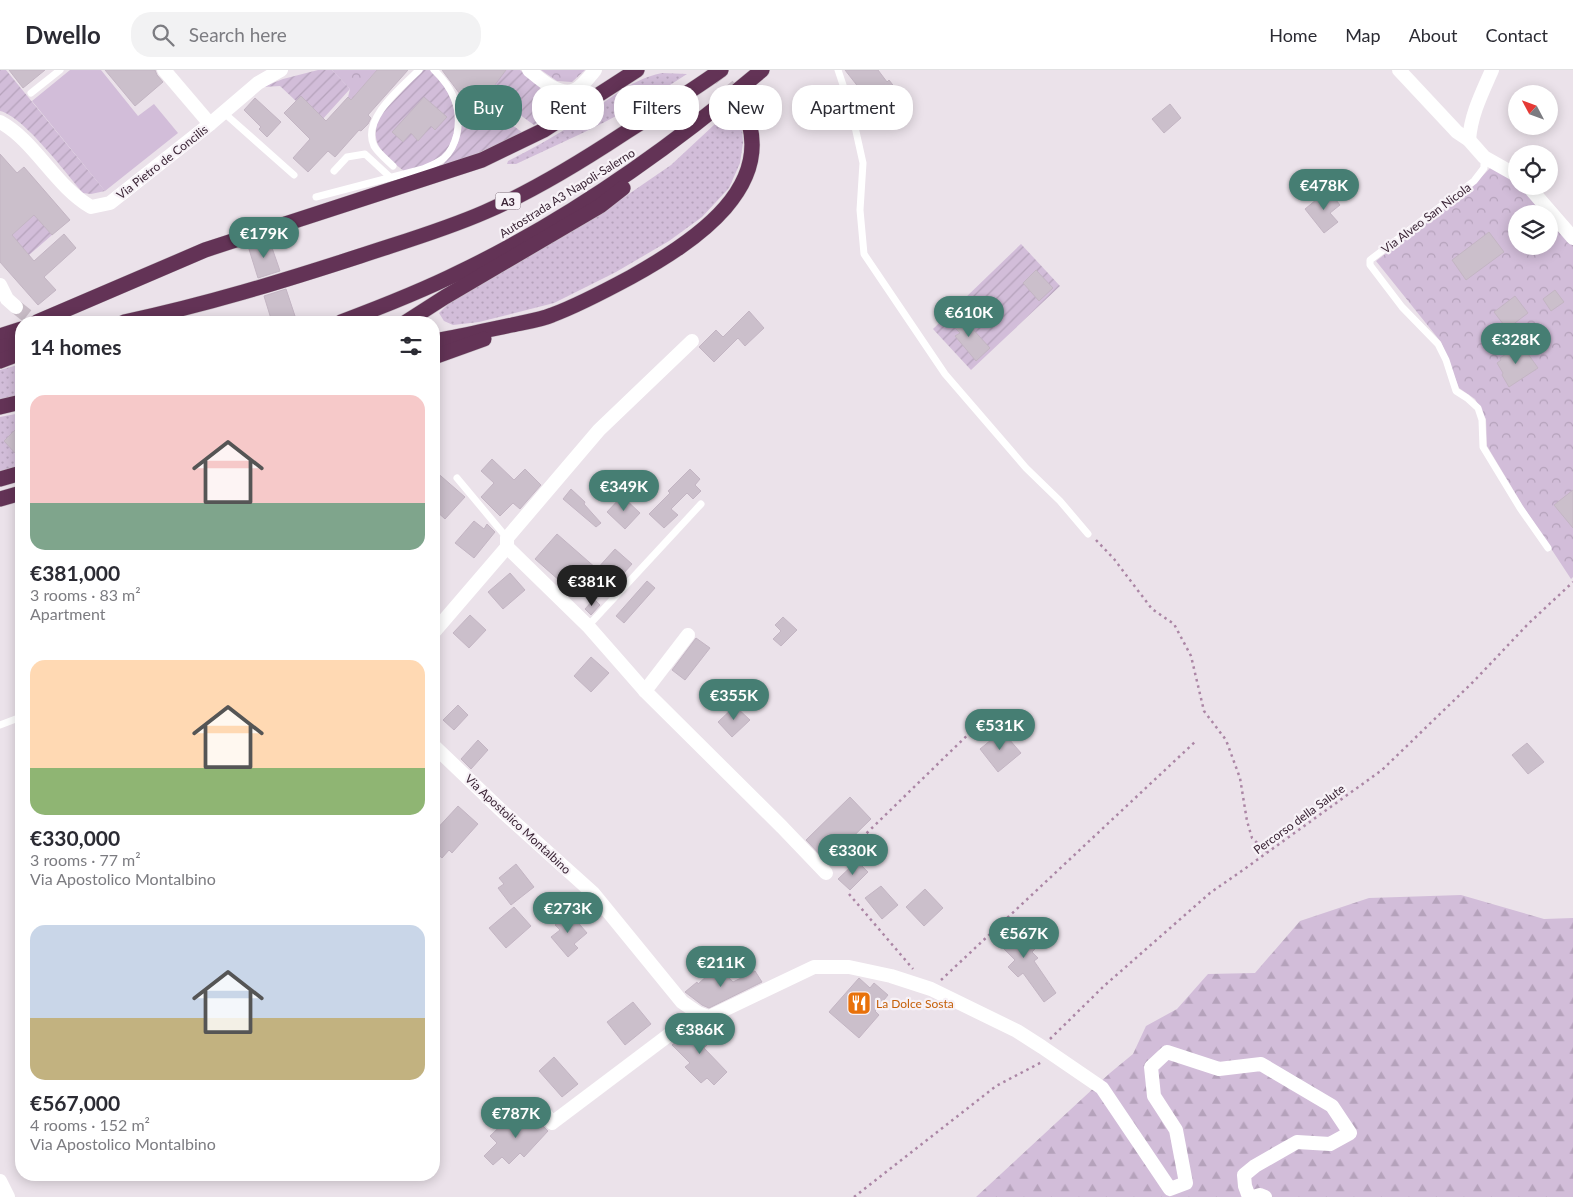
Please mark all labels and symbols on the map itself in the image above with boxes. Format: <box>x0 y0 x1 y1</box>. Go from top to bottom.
north arrow <box>1508 85 1558 135</box>
street label: Via Pietro de Concilis <box>113 122 211 202</box>
street label: Autostrada A3 Napoli-Salerno <box>496 145 638 241</box>
pin: €478K <box>1289 168 1359 211</box>
street label: Via Alveo San Nicola <box>1378 179 1474 257</box>
road number: A3 <box>496 192 520 210</box>
pin: €179K <box>229 216 299 259</box>
pin: €610K <box>934 296 1004 338</box>
pin: €328K <box>1481 322 1551 365</box>
pin: €349K <box>589 470 659 512</box>
pin: €381K <box>557 564 627 607</box>
pin: €355K <box>699 678 769 721</box>
pin: €531K <box>965 708 1035 751</box>
street label: Via Apostolico Montalbino <box>462 771 574 877</box>
street label: Percorso della Salute <box>1250 781 1348 857</box>
pin: €330K <box>818 834 888 876</box>
pin: €273K <box>533 892 603 934</box>
pin: €567K <box>989 916 1059 959</box>
pin: €211K <box>686 946 756 988</box>
restaurant icon: La Dolce Sosta <box>846 990 872 1016</box>
place label: La Dolce Sosta <box>876 996 954 1011</box>
pin: €386K <box>665 1012 735 1055</box>
pin: €787K <box>481 1096 551 1139</box>

